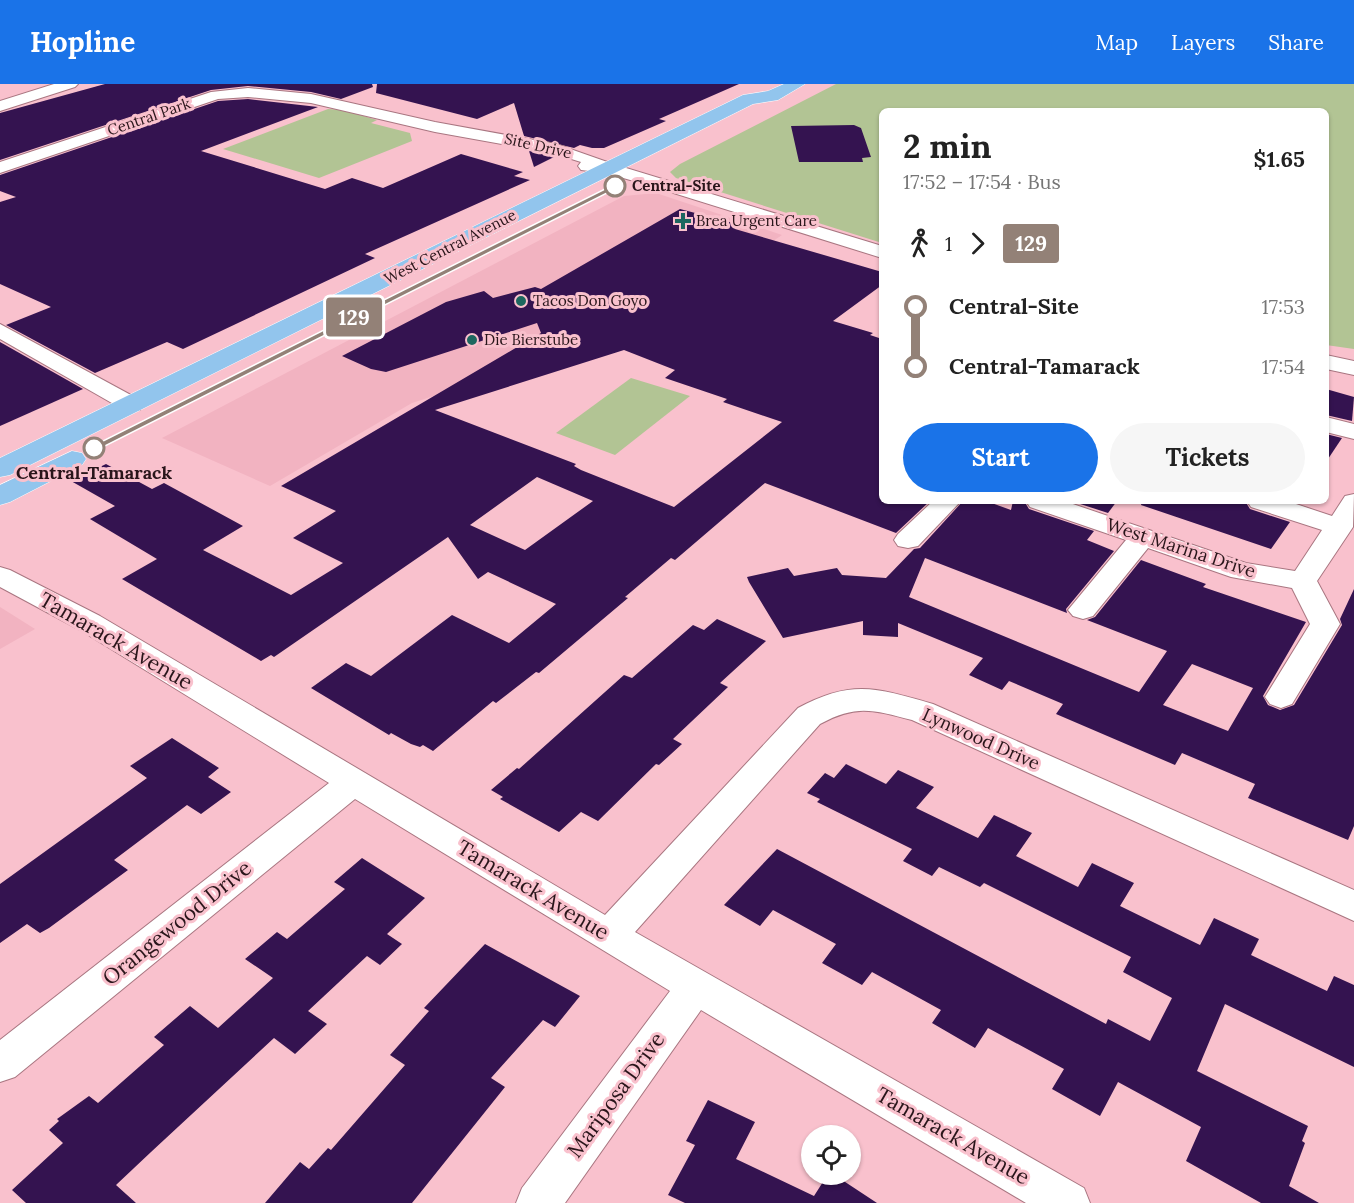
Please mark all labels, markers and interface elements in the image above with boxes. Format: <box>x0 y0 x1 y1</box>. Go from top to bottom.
text: Hopline <box>30 24 135 60</box>
text: Map <box>1095 29 1138 56</box>
text: Layers <box>1171 29 1235 56</box>
text: Share <box>1268 29 1324 56</box>
street label: Central Park <box>105 93 193 140</box>
text: 2 min <box>903 125 991 167</box>
street label: Site Drive <box>503 129 574 162</box>
text: $1.65 <box>1253 145 1305 173</box>
text: 17:52 – 17:54 · Bus <box>903 169 1061 194</box>
marker: Central-Site <box>604 175 626 197</box>
place label: Central-Site <box>632 176 720 195</box>
street label: West Central Avenue <box>381 205 519 288</box>
place label: Brea Urgent Care <box>696 211 817 230</box>
marker: Brea Urgent Care <box>674 212 692 230</box>
icon: walk <box>903 227 936 260</box>
icon: forward <box>961 227 994 260</box>
text: 129 <box>1015 230 1047 257</box>
text: 1 <box>945 231 952 256</box>
place label: Tacos Don Goyo <box>533 291 647 310</box>
text: Central-Site <box>949 292 1079 320</box>
marker: Tacos Don Goyo <box>514 294 528 308</box>
text: 17:53 <box>1261 294 1305 319</box>
line badge: 129 <box>320 298 388 336</box>
text: 129 <box>338 304 370 331</box>
place label: Die Bierstube <box>484 330 578 349</box>
marker: Die Bierstube <box>465 333 479 347</box>
text: Central-Tamarack <box>949 352 1140 380</box>
text: 17:54 <box>1262 354 1305 379</box>
button: Start <box>903 423 1098 492</box>
button: Tickets <box>1110 423 1305 492</box>
marker: Central-Tamarack <box>83 437 105 459</box>
place label: Central-Tamarack <box>16 461 172 484</box>
street label: West Marina Drive <box>1104 513 1259 583</box>
street label: Tamarack Avenue <box>35 586 198 695</box>
street label: Lynwood Drive <box>919 702 1044 775</box>
street label: Tamarack Avenue <box>452 834 614 946</box>
street label: Orangewood Drive <box>97 854 257 991</box>
street label: Mariposa Drive <box>561 1027 670 1163</box>
street label: Tamarack Avenue <box>872 1081 1035 1190</box>
map controls <box>801 1125 861 1185</box>
button: locate <box>801 1125 861 1185</box>

